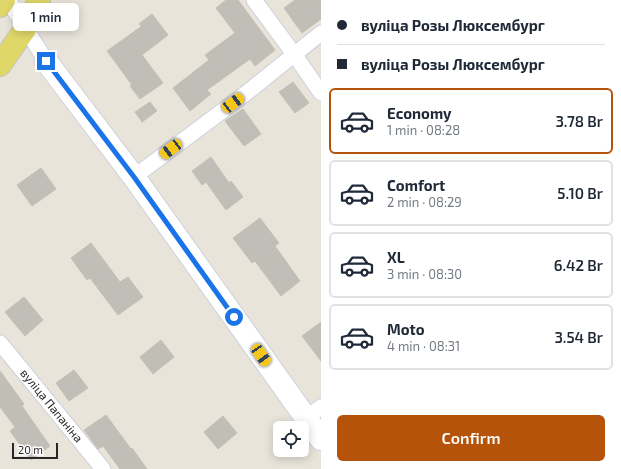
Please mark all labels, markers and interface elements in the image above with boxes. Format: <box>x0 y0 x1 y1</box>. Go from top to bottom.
callout: 1 min <box>13 3 79 31</box>
text: 1 min <box>31 9 61 25</box>
text: вуліца Розы Люксембург <box>361 16 545 34</box>
route end <box>37 52 55 70</box>
text: вуліца Розы Люксембург <box>361 55 545 73</box>
car <box>220 91 246 115</box>
icon: car <box>339 103 375 139</box>
text: Economy <box>387 104 452 122</box>
text: 3.78 Br <box>555 112 603 130</box>
text: 1 min · 08:28 <box>387 122 460 138</box>
car <box>158 137 184 161</box>
icon: car <box>339 175 375 211</box>
text: Comfort <box>387 176 445 194</box>
text: 5.10 Br <box>557 184 603 202</box>
text: 2 min · 08:29 <box>387 194 462 210</box>
icon: car <box>339 247 375 283</box>
text: XL <box>387 248 405 266</box>
text: 6.42 Br <box>554 256 603 274</box>
text: 3 min · 08:30 <box>387 266 462 282</box>
route start <box>225 308 243 326</box>
icon: car <box>339 319 375 355</box>
text: Moto <box>387 320 425 338</box>
text: 3.54 Br <box>554 328 603 346</box>
text: 4 min · 08:31 <box>387 338 460 354</box>
car <box>249 342 273 368</box>
street label: вуліца Папаніна <box>18 366 86 445</box>
button: Confirm <box>337 415 605 461</box>
map controls <box>273 421 309 457</box>
button: locate <box>273 421 309 457</box>
scale bar <box>12 441 58 460</box>
text: 20 m <box>18 443 43 456</box>

